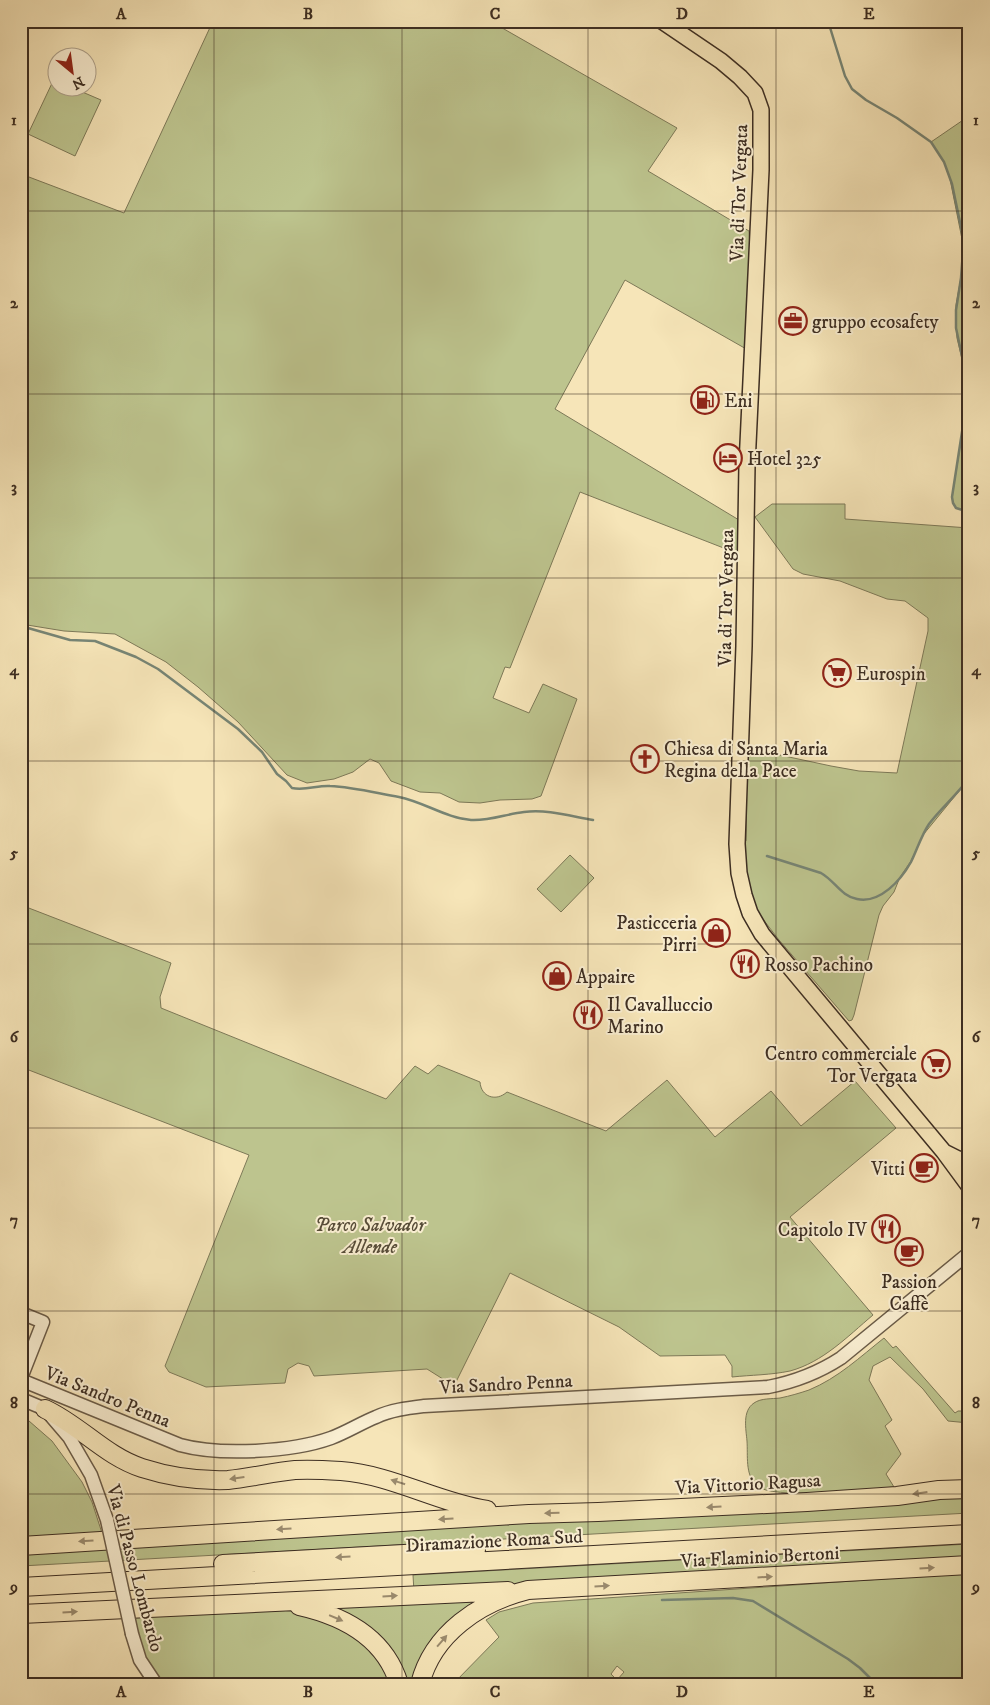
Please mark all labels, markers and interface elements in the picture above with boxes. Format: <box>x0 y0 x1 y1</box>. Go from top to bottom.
text: A <box>115 4 127 24</box>
text: B <box>303 4 313 24</box>
text: C <box>490 4 500 24</box>
text: D <box>676 4 688 24</box>
text: E <box>863 4 875 24</box>
north arrow <box>48 48 98 98</box>
text: N <box>68 72 87 93</box>
text: 1 <box>11 110 17 130</box>
text: 1 <box>973 110 979 130</box>
street label: Via di Tor Vergata <box>726 124 753 263</box>
text: 2 <box>10 293 19 313</box>
text: 2 <box>972 293 981 313</box>
office icon: gruppo ecosafety <box>778 306 808 336</box>
place label: gruppo ecosafety <box>812 311 940 334</box>
fuel station icon: Eni <box>690 385 720 415</box>
place label: Eni <box>724 390 752 413</box>
hotel icon: Hotel 325 <box>713 443 743 473</box>
place label: Hotel 325 <box>747 448 822 471</box>
text: 3 <box>11 477 17 497</box>
text: 3 <box>973 477 979 497</box>
street label: Via di Tor Vergata <box>714 529 739 668</box>
supermarket icon: Eurospin <box>822 658 852 688</box>
text: 4 <box>8 660 19 680</box>
text: 4 <box>970 660 981 680</box>
place label: Eurospin <box>856 663 926 686</box>
place label: Chiesa di Santa Maria Regina della Pace <box>664 738 828 783</box>
church icon: Chiesa di Santa Maria Regina della Pace <box>630 744 660 774</box>
text: 5 <box>9 843 18 863</box>
text: 5 <box>971 843 980 863</box>
place label: Pasticceria Pirri <box>616 912 697 957</box>
shop icon: Pasticceria Pirri <box>701 918 731 948</box>
restaurant icon: Rosso Pachino <box>730 949 760 979</box>
place label: Rosso Pachino <box>764 954 873 977</box>
shop icon: Appaire <box>542 961 572 991</box>
place label: Appaire <box>576 966 635 989</box>
place label: Il Cavalluccio Marino <box>607 994 713 1039</box>
restaurant icon: Il Cavalluccio Marino <box>573 1000 603 1030</box>
text: 6 <box>10 1027 20 1047</box>
text: 6 <box>972 1027 982 1047</box>
place label: Centro commerciale Tor Vergata <box>765 1043 917 1088</box>
supermarket icon: Centro commerciale Tor Vergata <box>921 1049 951 1079</box>
cafe icon: Vitti <box>909 1153 939 1183</box>
place label: Vitti <box>870 1158 905 1181</box>
text: 7 <box>10 1210 18 1230</box>
text: 7 <box>972 1210 980 1230</box>
park label: Parco Salvador Allende <box>315 1214 427 1259</box>
restaurant icon: Capitolo IV <box>871 1214 901 1244</box>
place label: Capitolo IV <box>778 1219 868 1242</box>
cafe icon: Passion Caffè <box>894 1237 924 1267</box>
place label: Passion Caffè <box>881 1271 937 1316</box>
street label: Via Sandro Penna <box>40 1361 174 1433</box>
street label: Via Sandro Penna <box>438 1370 573 1400</box>
text: 8 <box>10 1393 18 1413</box>
text: 8 <box>972 1393 980 1413</box>
street label: Via Vittorio Ragusa <box>674 1469 821 1500</box>
one-way arrow <box>229 1475 245 1483</box>
one-way arrow <box>390 1478 405 1486</box>
street label: Via di Passo Lombardo <box>101 1481 168 1655</box>
one-way arrow <box>912 1489 928 1497</box>
one-way arrow <box>706 1503 722 1511</box>
one-way arrow <box>544 1509 560 1517</box>
one-way arrow <box>437 1515 453 1523</box>
street label: Diramazione Roma Sud <box>405 1525 584 1558</box>
one-way arrow <box>275 1526 291 1534</box>
one-way arrow <box>78 1538 94 1546</box>
street label: Via Flaminio Bertoni <box>679 1542 840 1573</box>
one-way arrow <box>335 1554 351 1562</box>
one-way arrow <box>919 1563 935 1571</box>
one-way arrow <box>757 1572 773 1580</box>
text: 9 <box>9 1577 18 1597</box>
text: 9 <box>971 1577 980 1597</box>
one-way arrow <box>595 1582 611 1590</box>
one-way arrow <box>382 1592 398 1600</box>
one-way arrow <box>62 1607 78 1615</box>
one-way arrow <box>329 1614 343 1622</box>
one-way arrow <box>436 1635 447 1647</box>
text: A <box>115 1682 127 1702</box>
text: B <box>303 1682 313 1702</box>
text: C <box>490 1682 500 1702</box>
text: D <box>676 1682 688 1702</box>
text: E <box>863 1682 875 1702</box>

